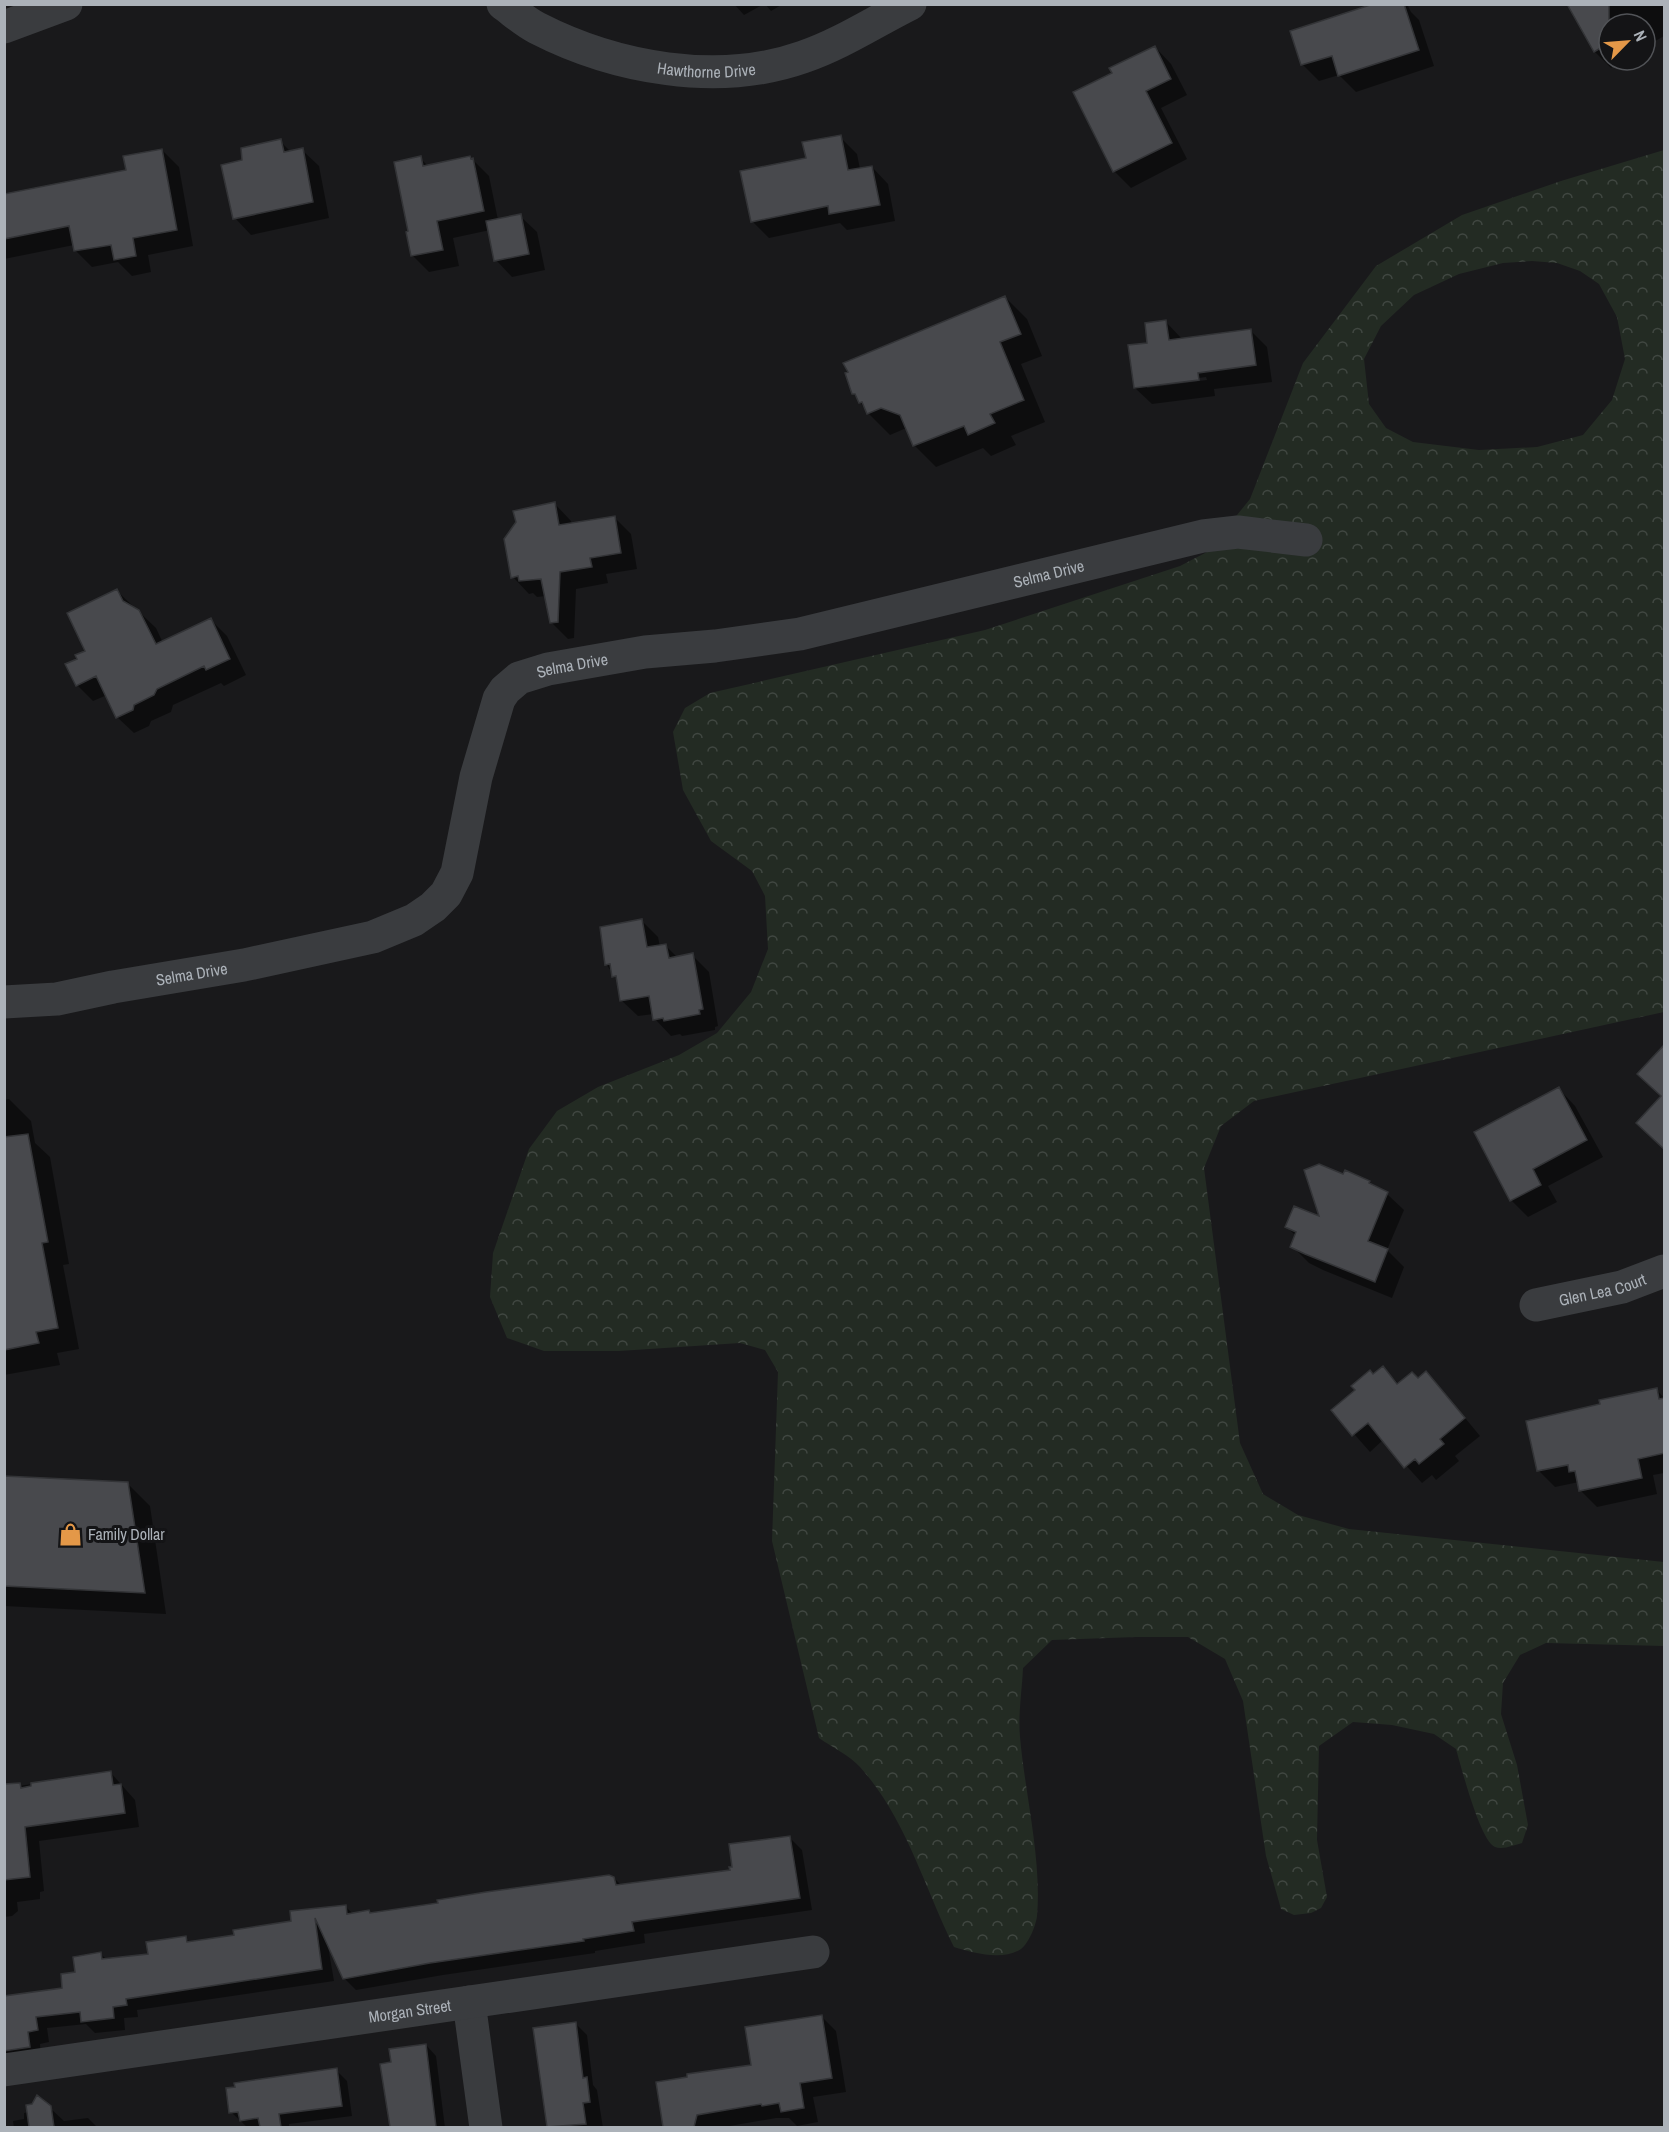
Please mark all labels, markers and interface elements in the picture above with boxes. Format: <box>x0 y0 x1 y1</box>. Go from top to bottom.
north arrow <box>1597 12 1657 72</box>
text: N <box>1629 27 1653 45</box>
street label: Hawthorne Drive <box>656 56 757 83</box>
street label: Selma Drive <box>1011 554 1086 593</box>
street label: Selma Drive <box>534 648 610 683</box>
street label: Selma Drive <box>154 957 229 991</box>
street label: Glen Lea Court <box>1557 1268 1649 1311</box>
shop icon: Family Dollar <box>57 1521 83 1547</box>
place label: Family Dollar <box>88 1523 165 1545</box>
street label: Morgan Street <box>367 1994 453 2028</box>

